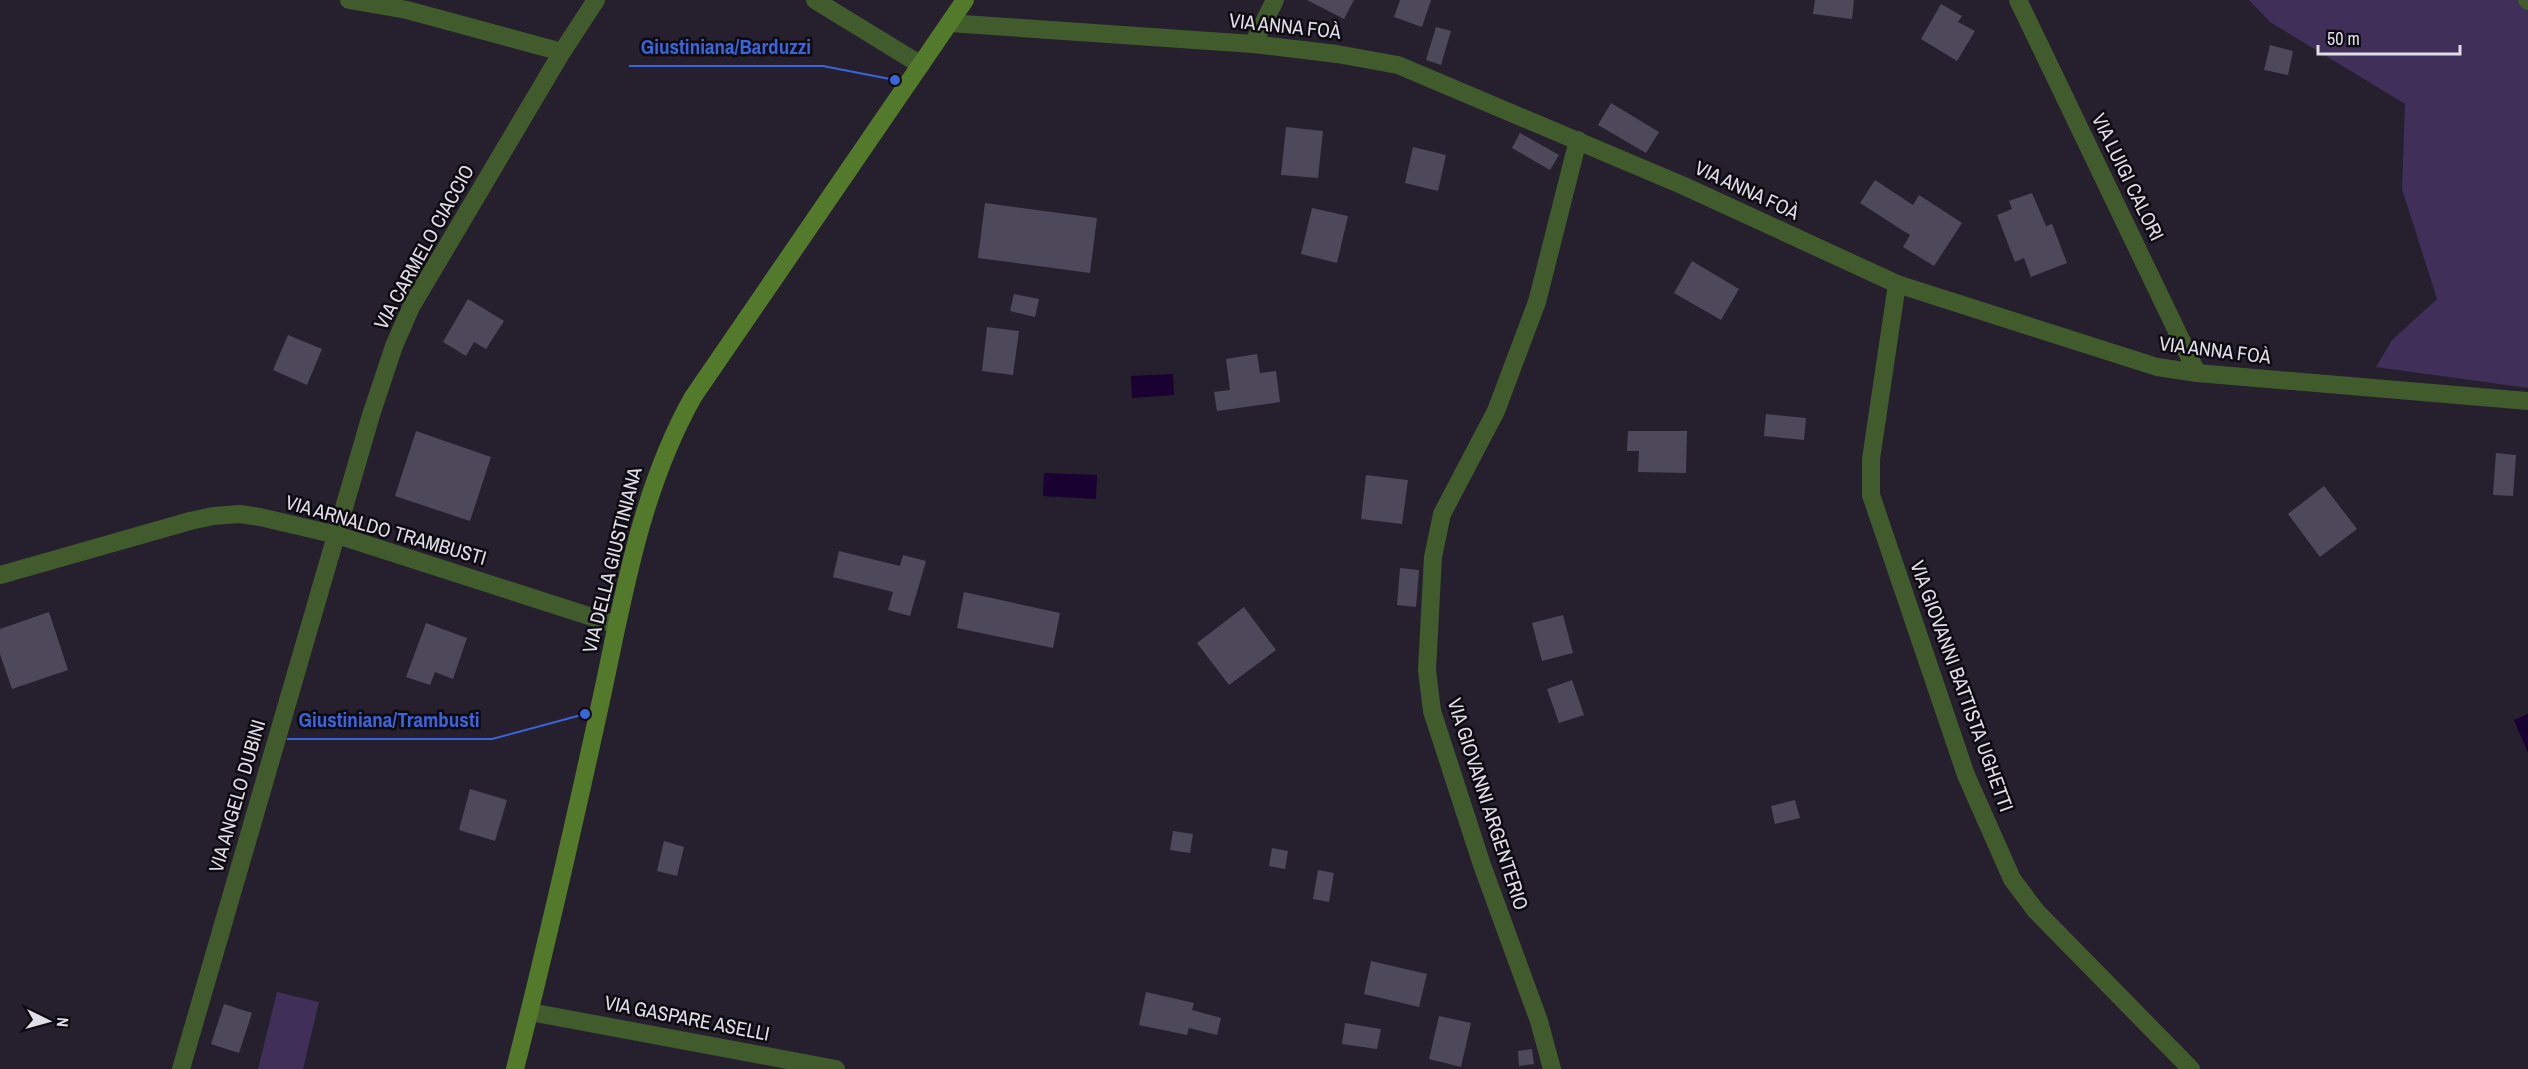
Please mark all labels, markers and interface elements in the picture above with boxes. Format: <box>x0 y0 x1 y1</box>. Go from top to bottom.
street label: VIA ANNA FOÀ <box>1228 6 1342 45</box>
scale bar <box>2318 18 2460 56</box>
text: 50 m <box>2327 26 2360 51</box>
callout: Giustiniana/Barduzzi <box>629 27 823 66</box>
text: Giustiniana/Barduzzi <box>641 32 811 61</box>
street label: VIA LUIGI CALORI <box>2086 109 2171 245</box>
street label: VIA ANNA FOÀ <box>1691 154 1804 226</box>
street label: VIA CARMELO CIACCIO <box>367 160 480 334</box>
street label: VIA ANNA FOÀ <box>2158 329 2272 370</box>
street label: VIA DELLA GIUSTINIANA <box>575 464 648 656</box>
street label: VIA ARNALDO TRAMBUSTI <box>283 488 490 571</box>
street label: VIA GIOVANNI BATTISTA UGHETTI <box>1904 557 2021 815</box>
street label: VIA GIOVANNI ARGENTERIO <box>1441 694 1535 913</box>
callout: Giustiniana/Trambusti <box>287 700 492 739</box>
text: Giustiniana/Trambusti <box>299 705 479 734</box>
street label: VIA ANGELO DUBINI <box>202 716 271 875</box>
street label: VIA GASPARE ASELLI <box>602 988 772 1047</box>
north arrow <box>18 991 78 1051</box>
text: N <box>52 1017 74 1028</box>

